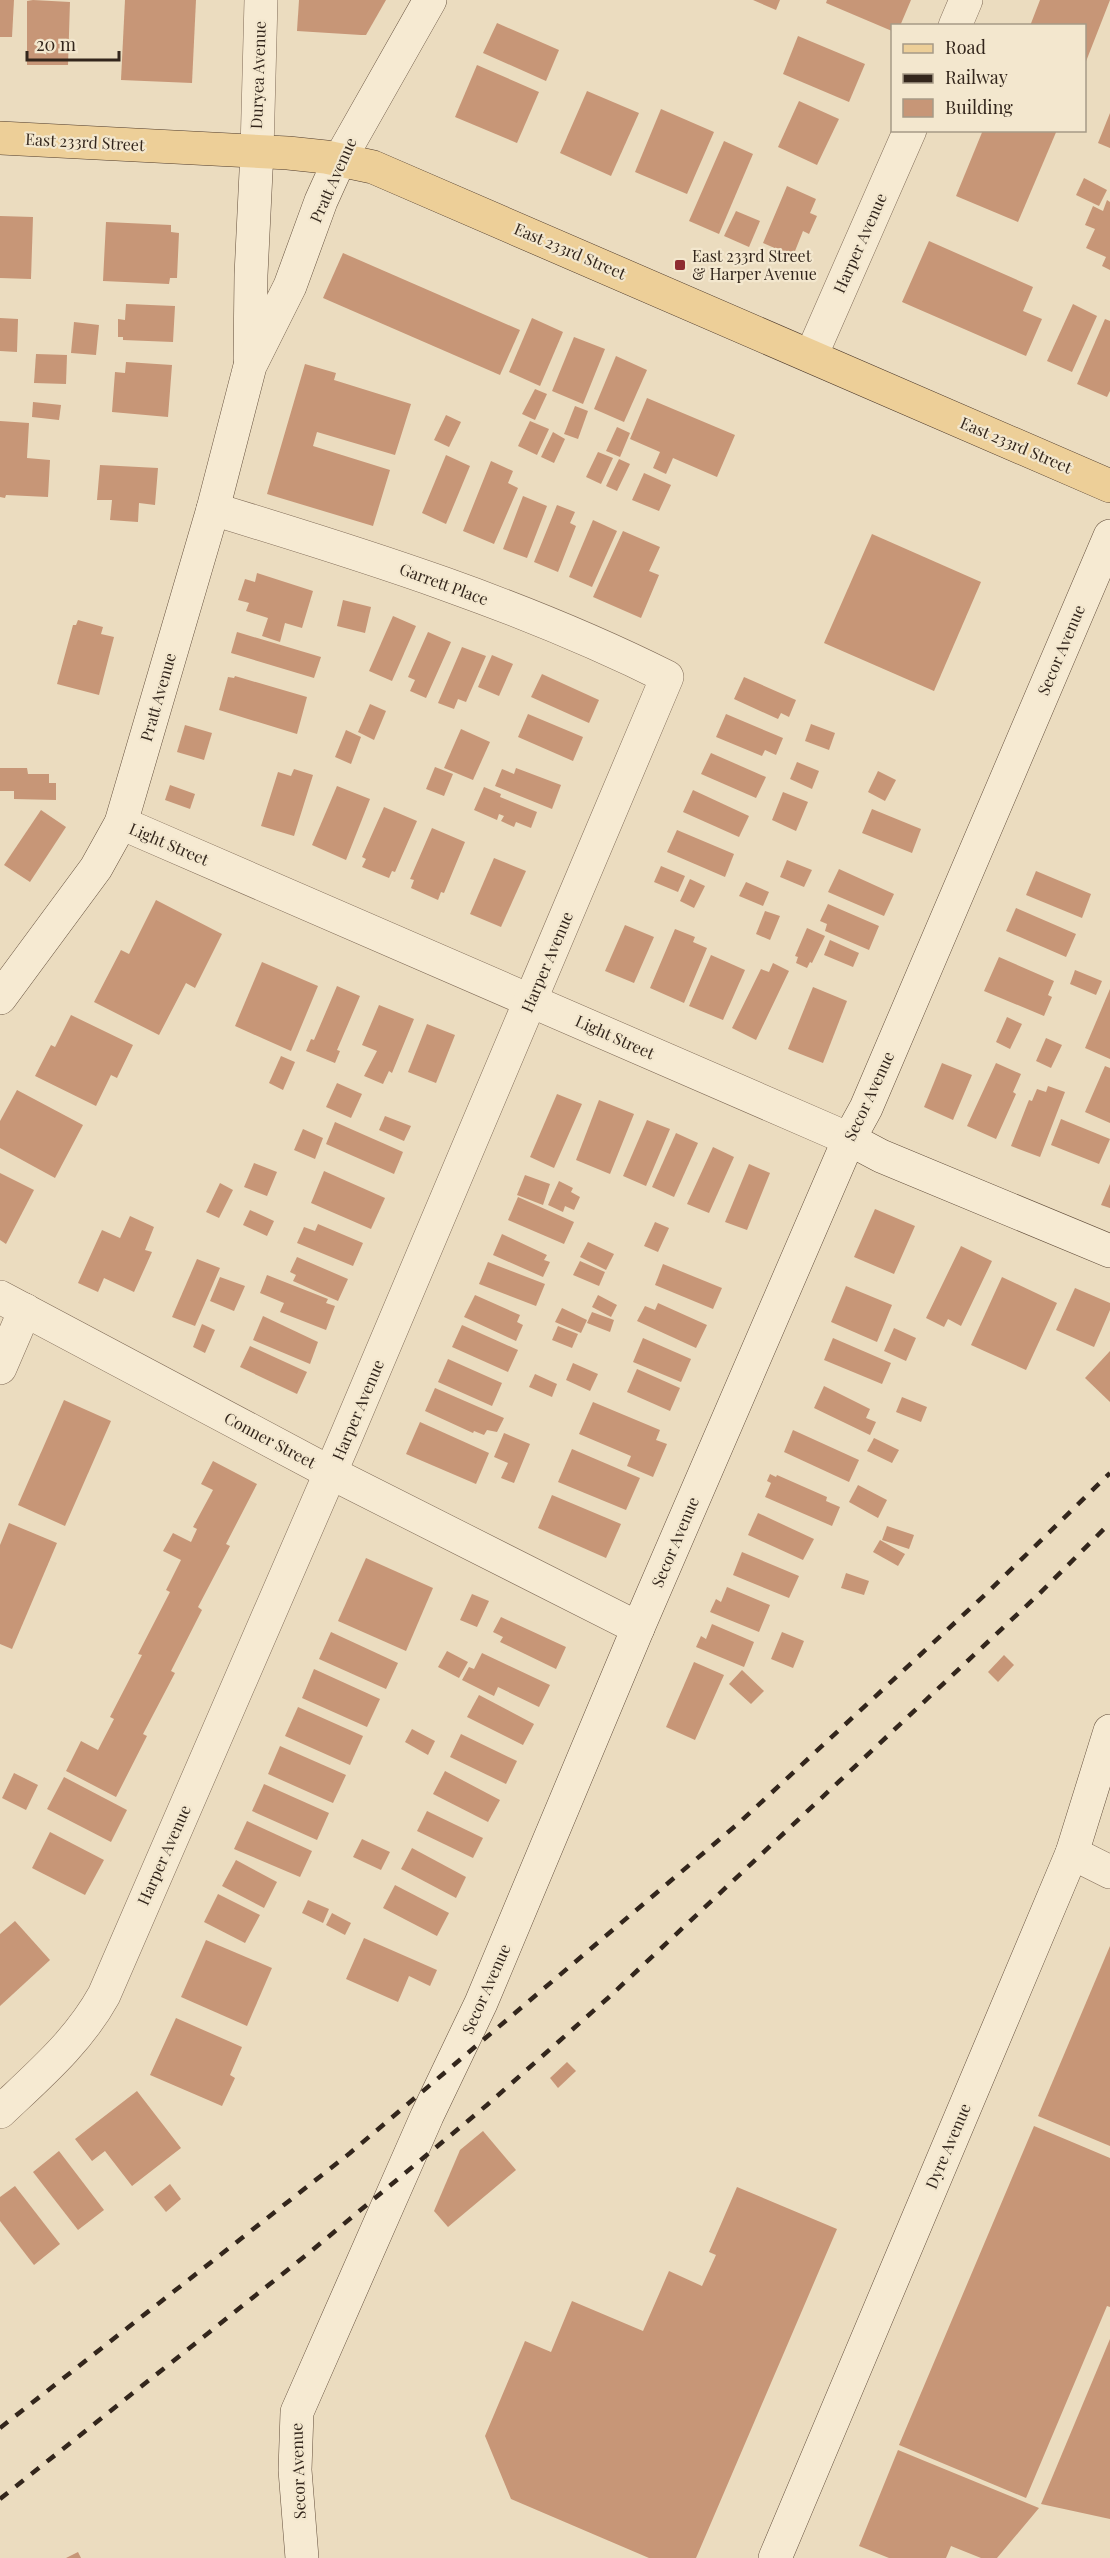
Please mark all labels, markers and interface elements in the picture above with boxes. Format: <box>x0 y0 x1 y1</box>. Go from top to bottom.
street label: Duryea Avenue <box>245 21 270 129</box>
scale bar <box>27 24 118 62</box>
legend <box>891 24 1086 132</box>
text: 20 m <box>36 32 76 56</box>
text: Road <box>945 35 986 59</box>
text: Railway <box>945 65 1008 89</box>
text: Building <box>945 95 1013 119</box>
street label: East 233rd Street <box>25 128 146 155</box>
street label: Pratt Avenue <box>304 134 361 226</box>
street label: Harper Avenue <box>828 189 891 296</box>
street label: East 233rd Street <box>511 218 630 284</box>
place label: East 233rd Street & Harper Avenue <box>692 245 817 284</box>
marker: East 233rd Street & Harper Avenue <box>673 258 687 272</box>
street label: East 233rd Street <box>957 412 1076 478</box>
street label: Garrett Place <box>397 558 492 609</box>
street label: Secor Avenue <box>1032 601 1089 698</box>
street label: Pratt Avenue <box>135 650 180 744</box>
street label: Light Street <box>126 817 212 870</box>
street label: Harper Avenue <box>516 908 577 1015</box>
street label: Light Street <box>572 1010 658 1063</box>
street label: Secor Avenue <box>839 1048 898 1144</box>
street label: Harper Avenue <box>327 1356 388 1463</box>
street label: Conner Street <box>221 1407 320 1473</box>
street label: Secor Avenue <box>646 1493 703 1590</box>
street label: Harper Avenue <box>132 1801 195 1908</box>
street label: Secor Avenue <box>456 1941 515 2037</box>
street label: Dyre Avenue <box>920 2100 975 2192</box>
street label: Secor Avenue <box>285 2423 310 2520</box>

